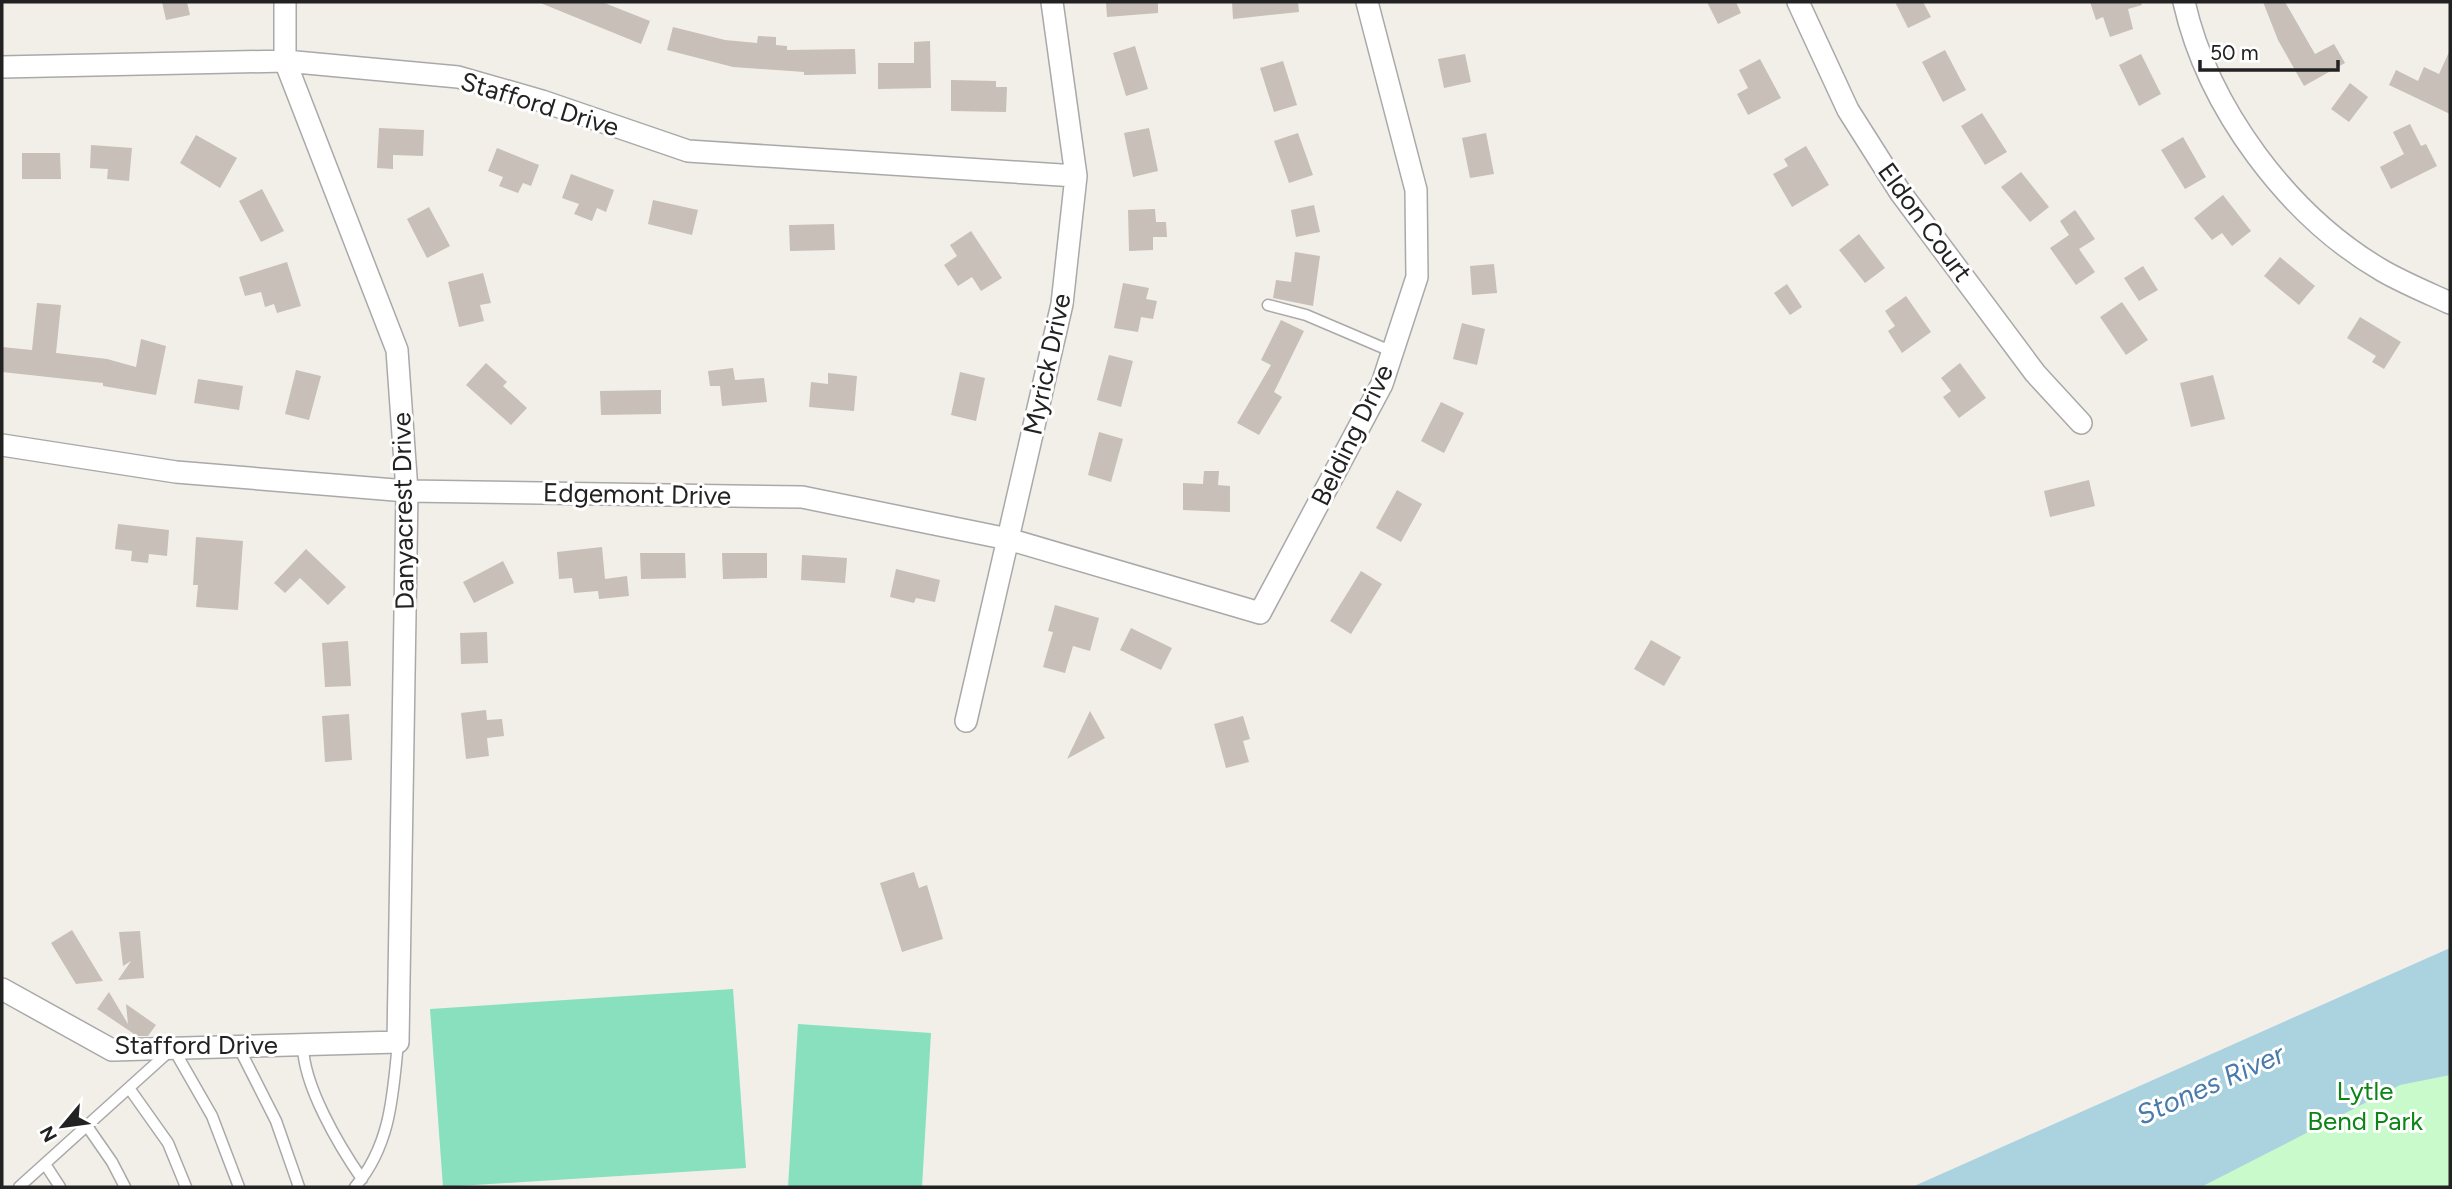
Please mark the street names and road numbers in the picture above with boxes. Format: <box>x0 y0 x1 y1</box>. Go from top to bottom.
street label: Stafford Drive <box>457 65 623 143</box>
street label: Eldon Court <box>1871 156 1979 288</box>
street label: Myrick Drive <box>1016 290 1078 438</box>
street label: Belding Drive <box>1304 359 1400 511</box>
street label: Danyacrest Drive <box>385 412 421 610</box>
street label: Edgemont Drive <box>543 476 731 512</box>
street label: Stafford Drive <box>114 1029 278 1061</box>

